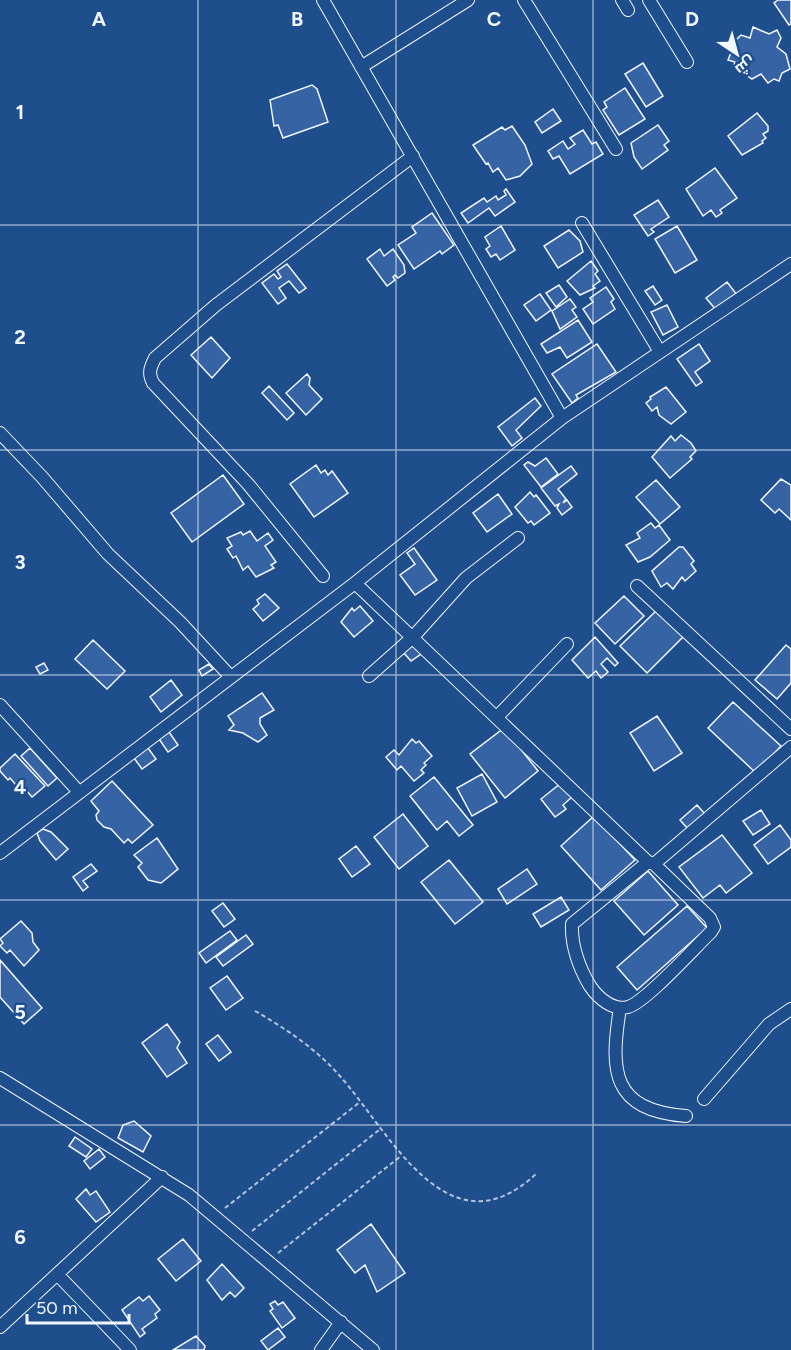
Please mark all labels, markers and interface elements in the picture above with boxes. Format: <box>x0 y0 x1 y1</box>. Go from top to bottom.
text: A <box>92 7 107 31</box>
text: B <box>291 7 303 31</box>
text: C <box>487 7 501 31</box>
text: D <box>685 7 699 31</box>
north arrow <box>707 24 767 84</box>
text: ش <box>732 52 759 79</box>
text: 1 <box>16 100 24 124</box>
text: 2 <box>14 325 26 349</box>
text: 3 <box>14 550 26 574</box>
text: 4 <box>14 775 27 799</box>
text: 5 <box>14 1000 26 1024</box>
text: 6 <box>14 1225 26 1249</box>
scale bar <box>27 1287 129 1325</box>
text: 50 m <box>36 1297 78 1319</box>

